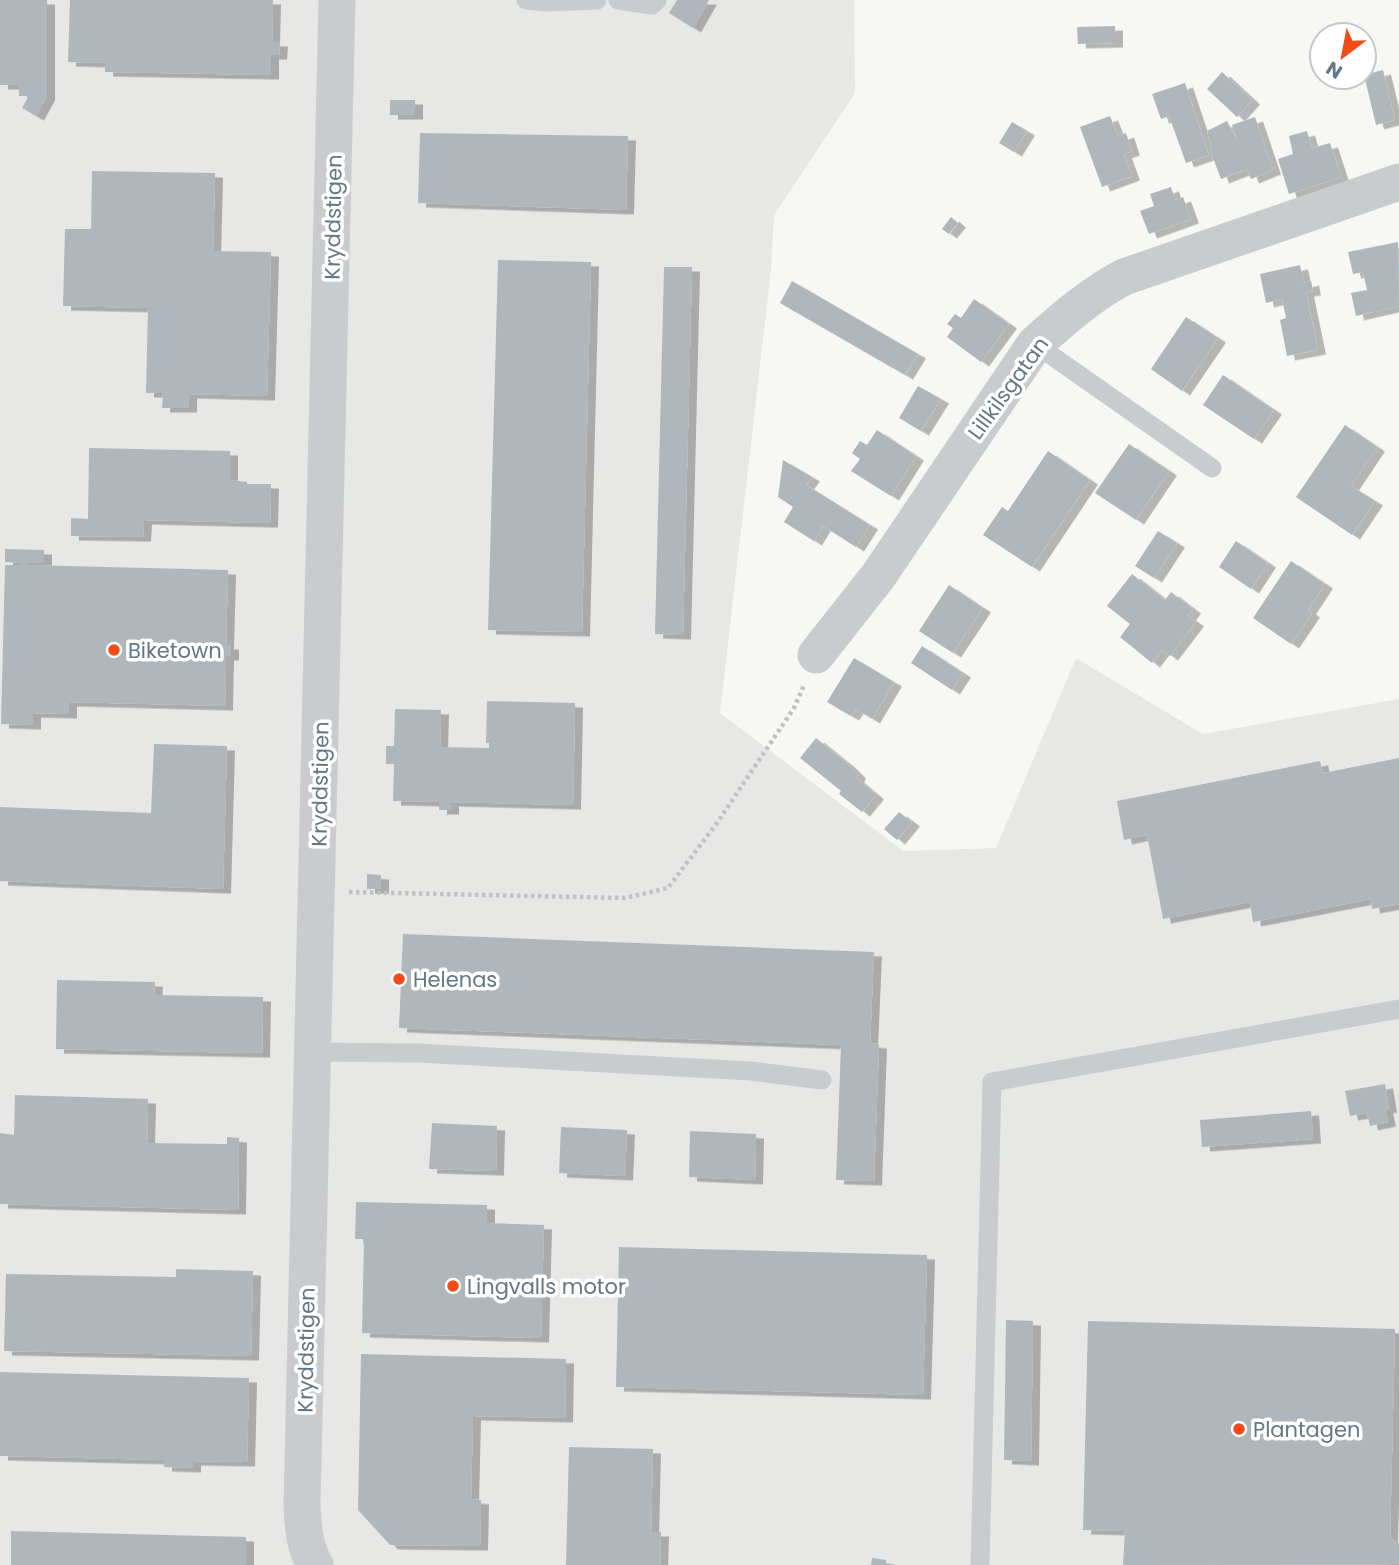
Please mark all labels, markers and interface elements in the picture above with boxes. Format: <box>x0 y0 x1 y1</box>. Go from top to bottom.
north arrow <box>1308 21 1378 91</box>
text: N <box>1321 55 1347 85</box>
street label: Kryddstigen <box>317 154 349 280</box>
street label: Lillkilsgatan <box>961 331 1055 445</box>
place label: Biketown <box>128 636 222 665</box>
marker: Biketown <box>106 642 122 658</box>
street label: Kryddstigen <box>304 721 336 847</box>
place label: Helenas <box>413 965 497 994</box>
marker: Helenas <box>391 971 407 987</box>
place label: Lingvalls motor <box>467 1272 626 1301</box>
marker: Lingvalls motor <box>445 1278 461 1294</box>
street label: Kryddstigen <box>290 1287 322 1413</box>
place label: Plantagen <box>1253 1415 1360 1444</box>
marker: Plantagen <box>1231 1421 1247 1437</box>

